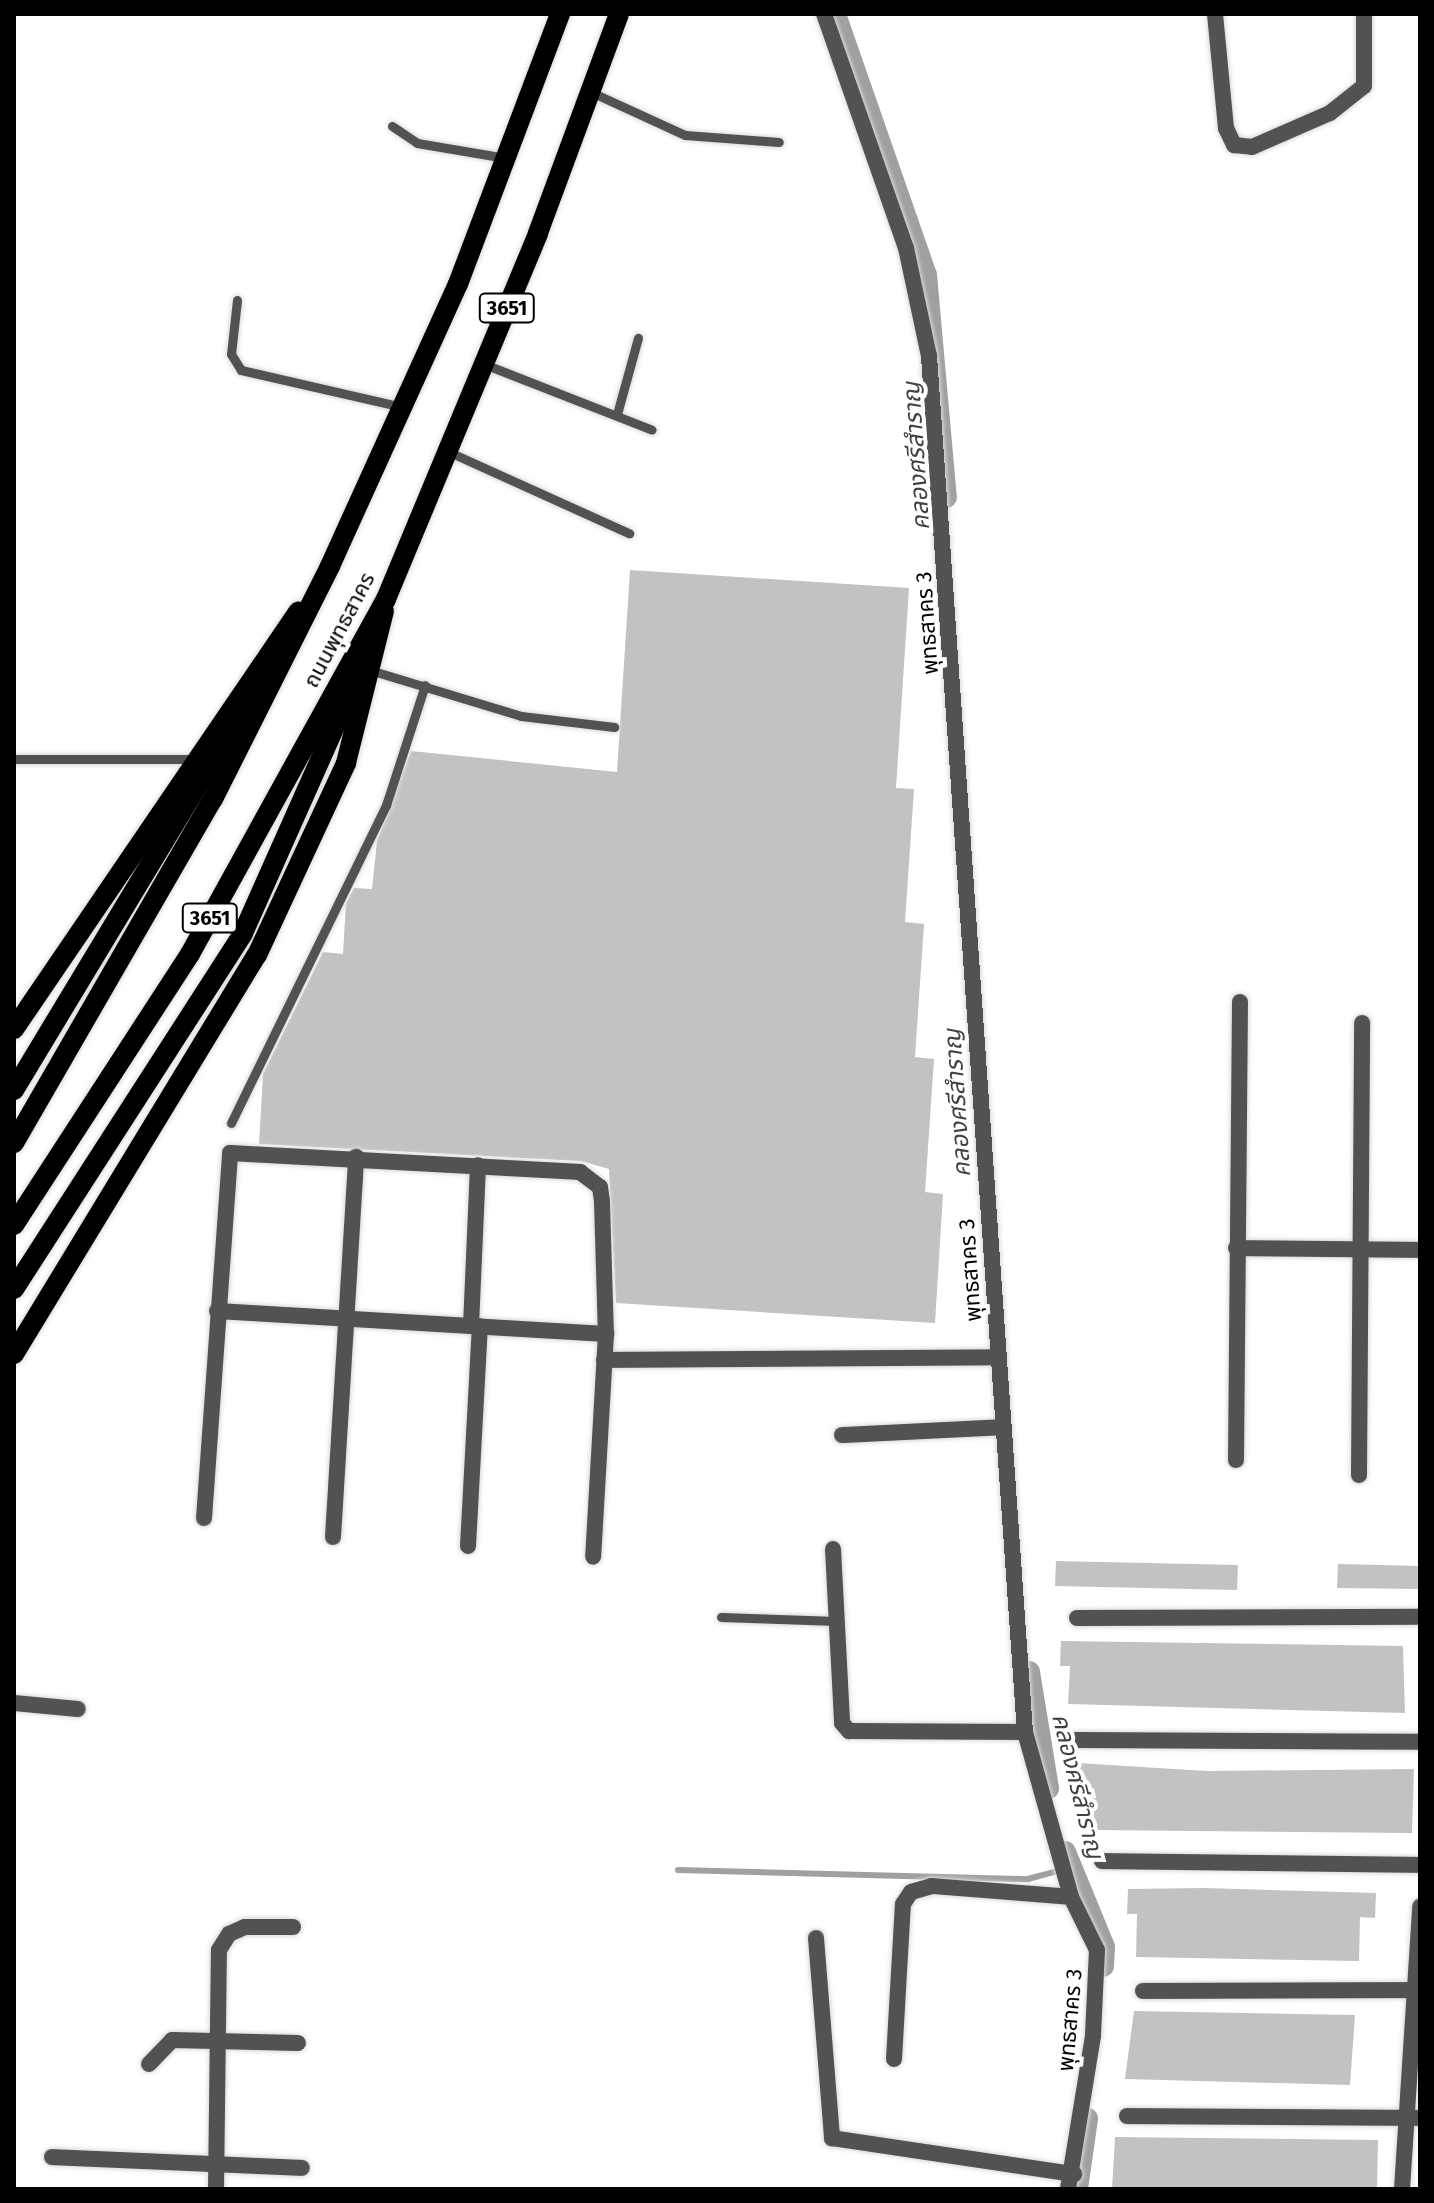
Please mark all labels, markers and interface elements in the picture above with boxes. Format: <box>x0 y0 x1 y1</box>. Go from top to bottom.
road number: 3651 <box>477 292 537 324</box>
water label: คลองศรีสำราญ <box>897 381 937 531</box>
street label: ถนนพุทธสาคร <box>298 568 380 692</box>
street label: พุทธสาคร 3 <box>910 571 944 675</box>
road number: 3651 <box>180 902 240 934</box>
water label: คลองศรีสำราญ <box>938 1028 978 1178</box>
street label: พุทธสาคร 3 <box>953 1218 987 1322</box>
water label: คลองศรีสำราญ <box>1045 1710 1109 1862</box>
street label: พุทธสาคร 3 <box>1052 1967 1088 2073</box>

